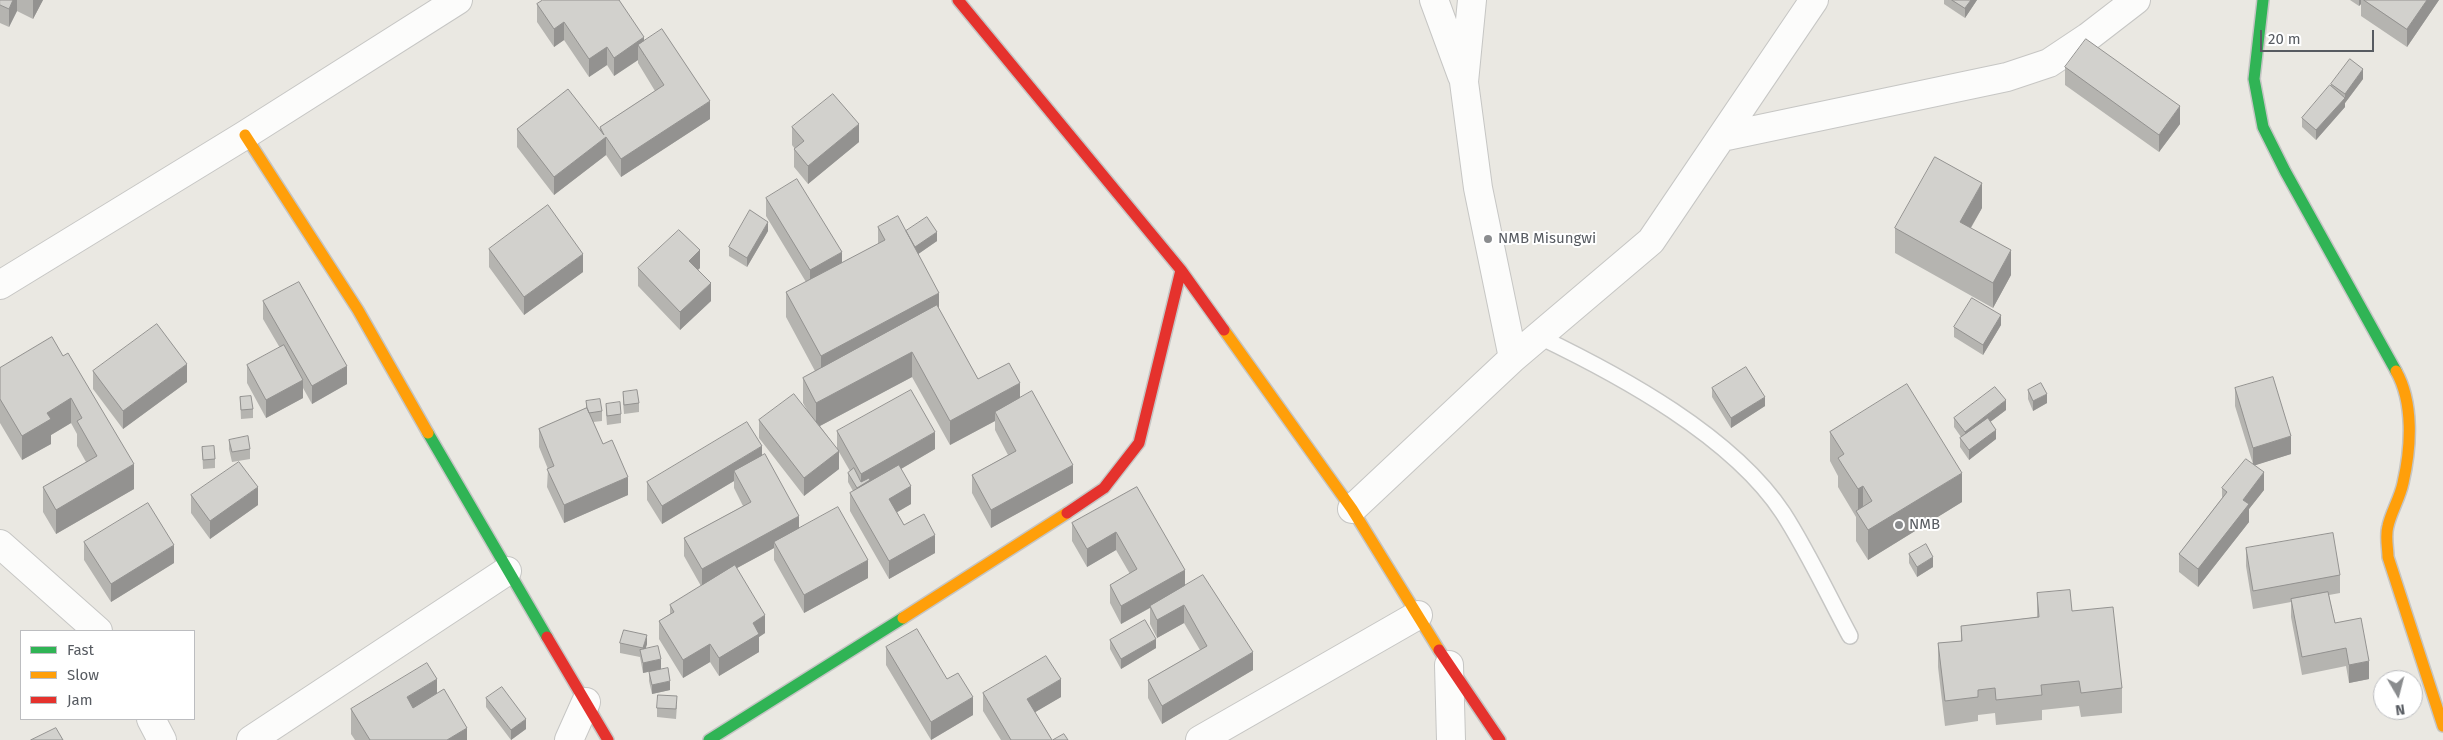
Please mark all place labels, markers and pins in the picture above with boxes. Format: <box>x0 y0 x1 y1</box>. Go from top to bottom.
place label: NMB Misungwi <box>1498 230 1596 248</box>
marker: NMB Misungwi <box>1482 233 1494 245</box>
place label: NMB <box>1909 516 1940 534</box>
marker: NMB <box>1893 519 1905 531</box>

